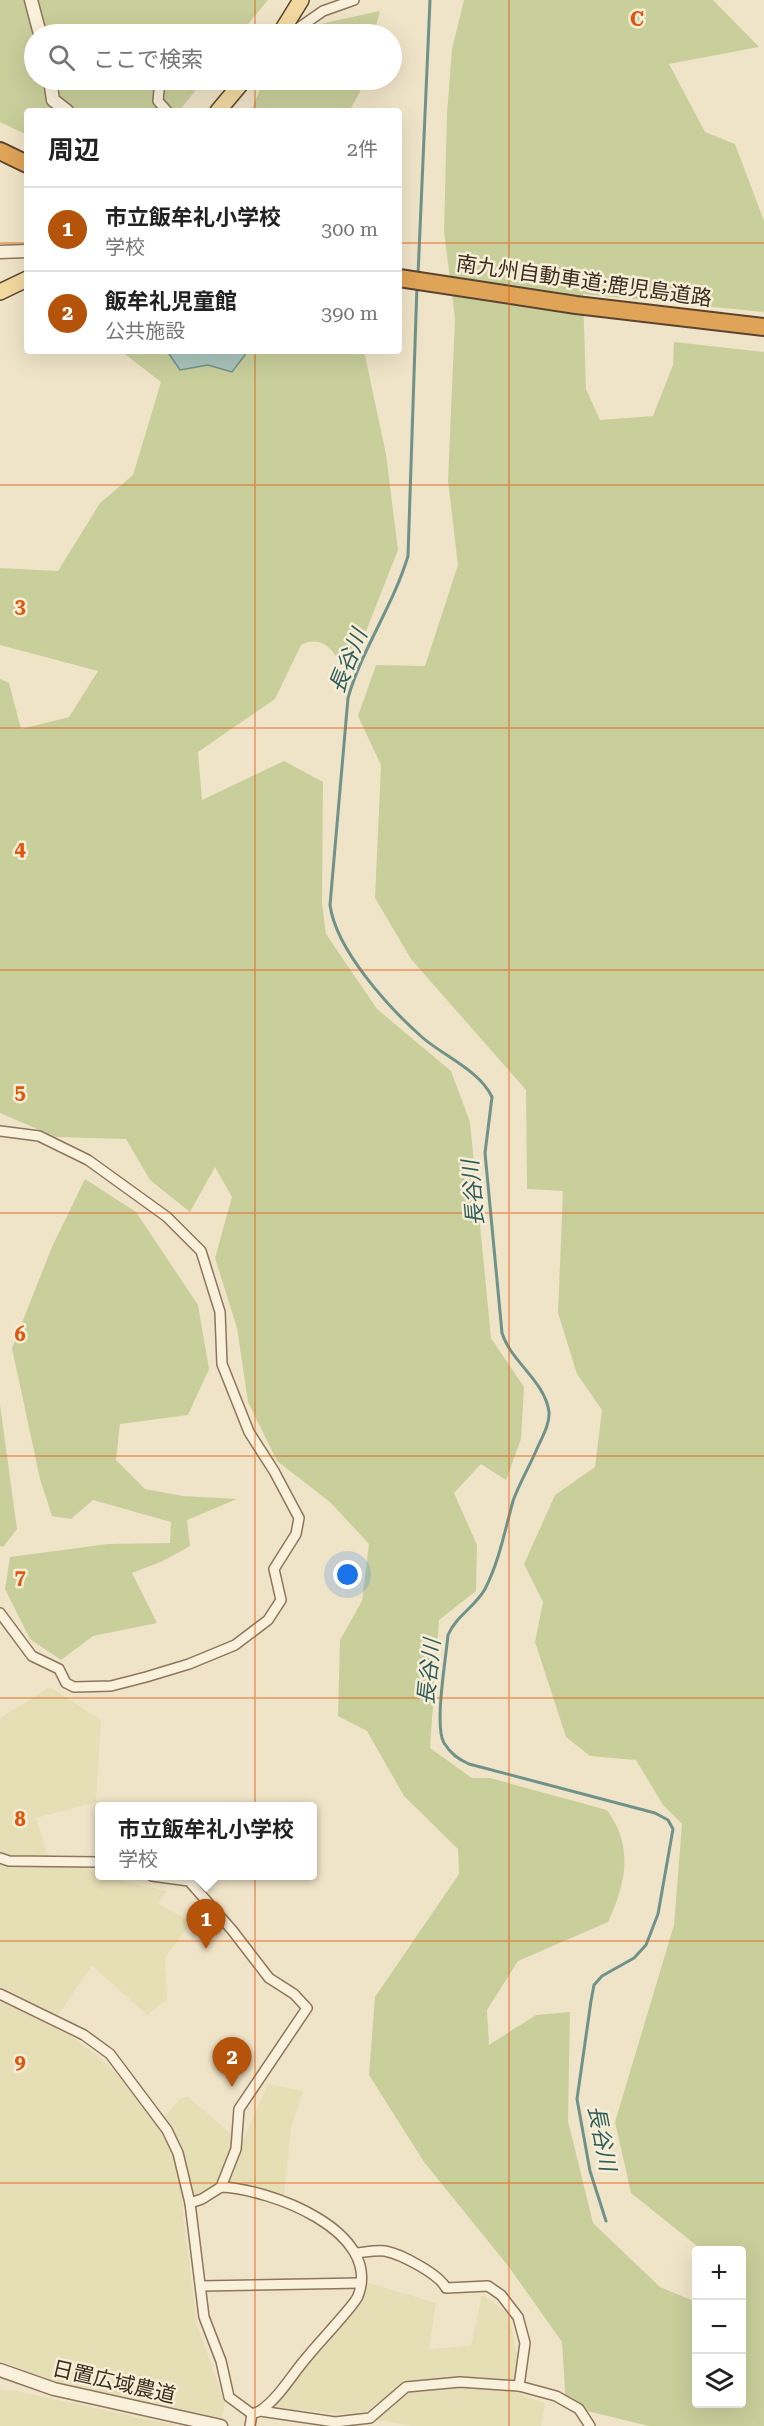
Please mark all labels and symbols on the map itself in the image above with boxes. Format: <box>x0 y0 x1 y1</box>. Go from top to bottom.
text: C <box>630 7 644 31</box>
street label: 南九州自動車道;鹿児島道路 <box>455 251 713 311</box>
text: 3 <box>14 594 26 618</box>
water label: 長谷川 <box>324 624 373 696</box>
text: 4 <box>14 837 26 861</box>
text: 5 <box>14 1080 26 1104</box>
water label: 長谷川 <box>457 1157 488 1227</box>
text: 6 <box>14 1322 26 1346</box>
your location <box>333 1560 362 1589</box>
text: 7 <box>14 1565 26 1589</box>
water label: 長谷川 <box>413 1636 445 1706</box>
text: 8 <box>14 1807 26 1831</box>
pin: 1 <box>186 1900 226 1949</box>
pin: 2 <box>212 2038 252 2087</box>
text: 9 <box>14 2050 26 2074</box>
water label: 長谷川 <box>583 2103 621 2175</box>
street label: 日置広域農道 <box>50 2356 178 2408</box>

